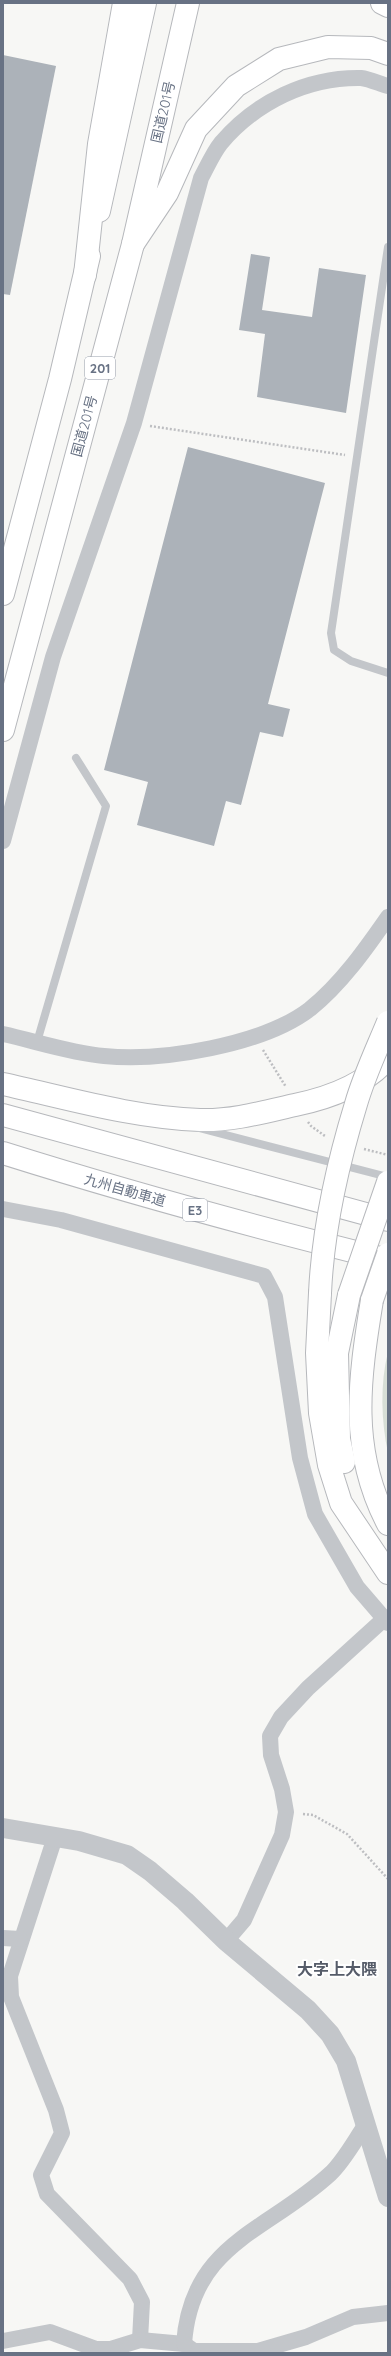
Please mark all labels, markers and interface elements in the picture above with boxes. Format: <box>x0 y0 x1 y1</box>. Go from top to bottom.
street label: 国道201号 <box>147 79 179 145</box>
road number: 201 <box>85 357 115 379</box>
street label: 国道201号 <box>67 393 101 459</box>
street label: 九州自動車道 <box>82 1170 168 1210</box>
road number: E3 <box>183 1199 207 1221</box>
district label: 大字上大隈 <box>297 1959 377 1979</box>

